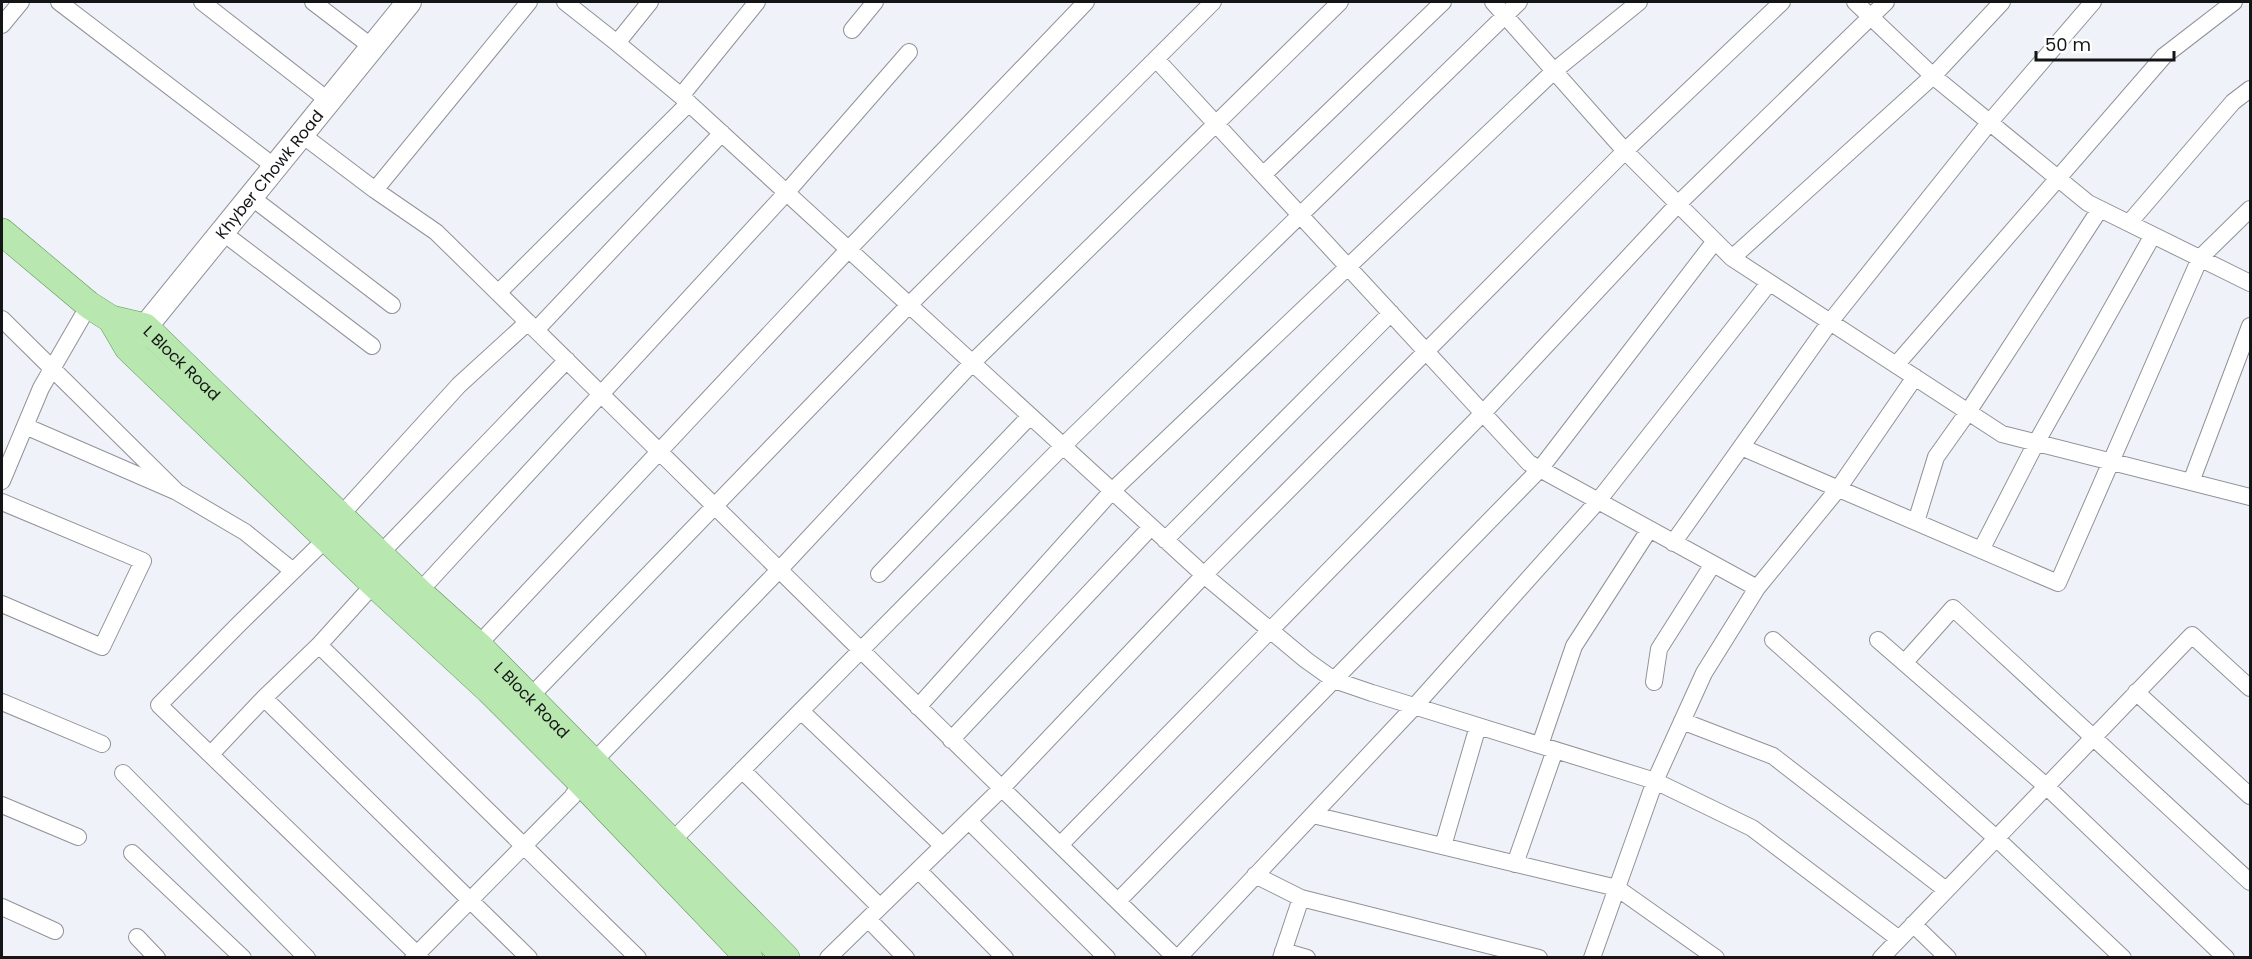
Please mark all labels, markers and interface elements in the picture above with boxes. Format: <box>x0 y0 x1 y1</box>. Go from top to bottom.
scale bar <box>2036 24 2174 62</box>
text: 50 m <box>2045 32 2091 57</box>
street label: Khyber Chowk Road <box>210 105 328 244</box>
street label: L Block Road <box>138 320 226 405</box>
street label: L Block Road <box>489 656 575 743</box>

